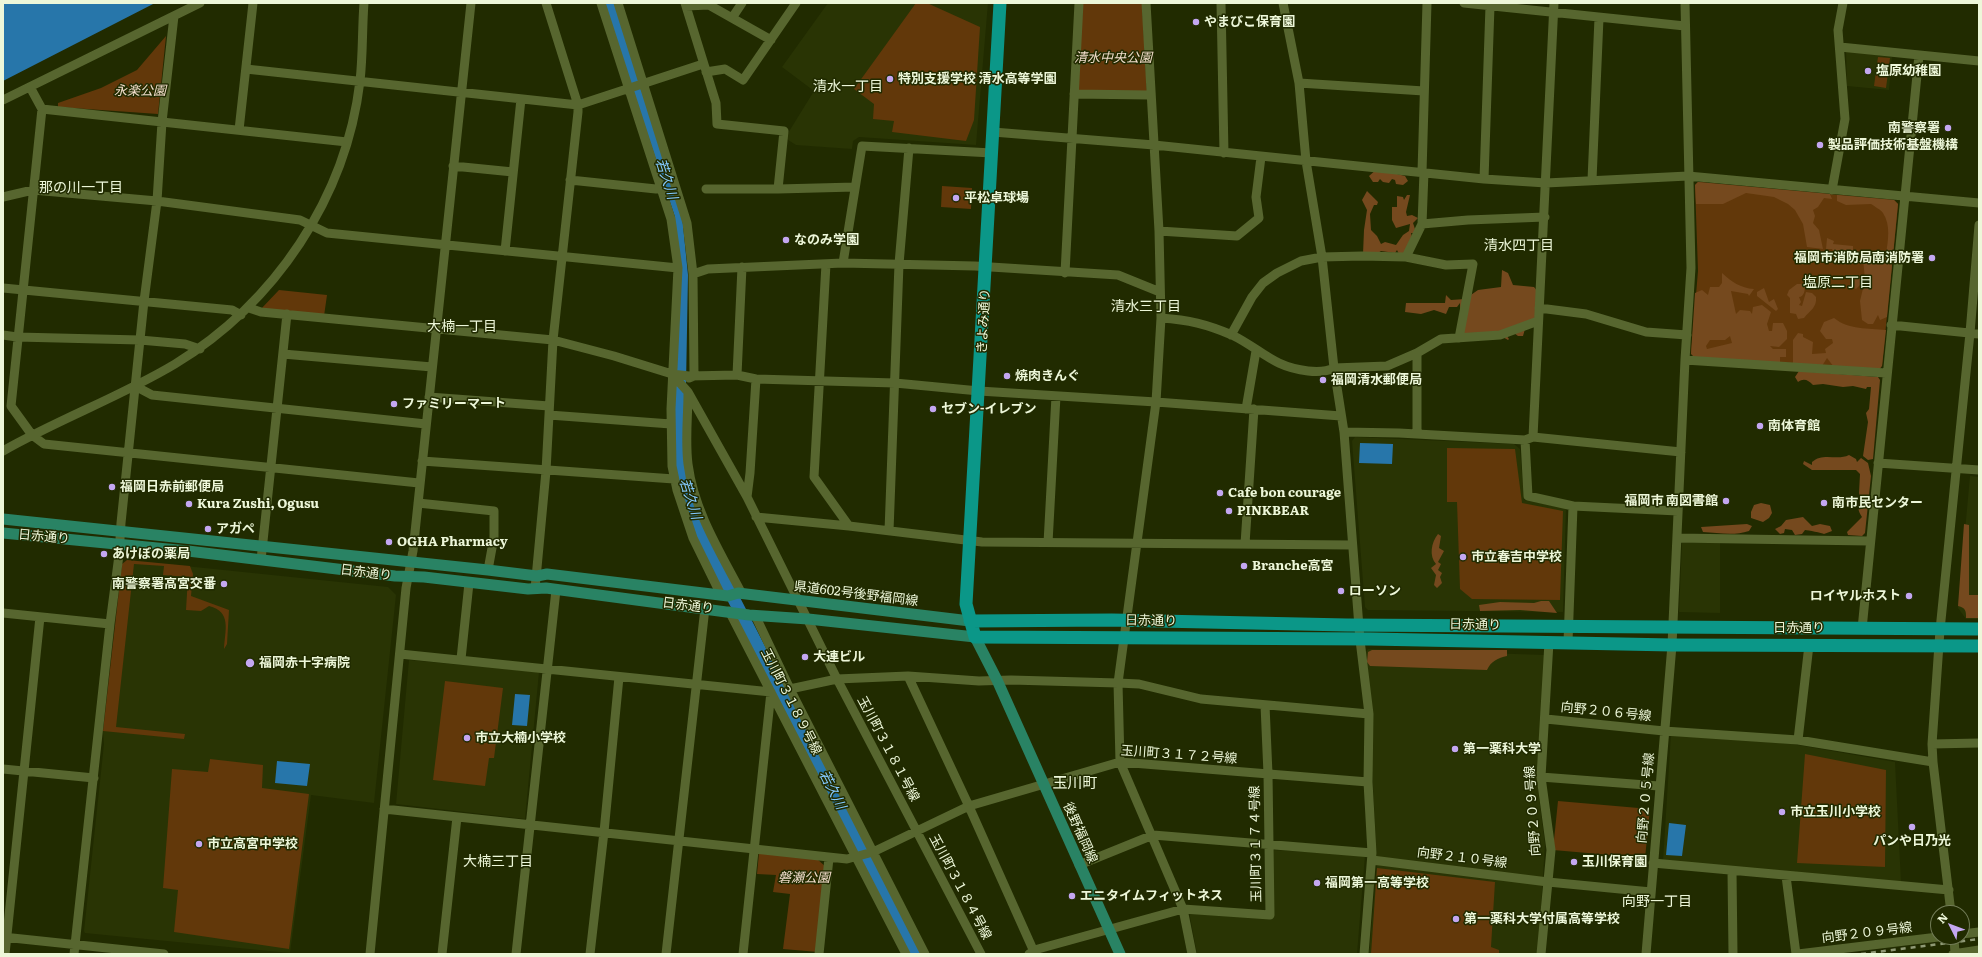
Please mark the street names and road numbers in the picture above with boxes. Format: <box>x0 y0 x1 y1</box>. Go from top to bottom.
street label: きよみ通り <box>975 288 993 354</box>
street label: 日赤通り <box>17 527 71 547</box>
street label: 日赤通り <box>339 562 393 584</box>
street label: 県道602号後野福岡線 <box>793 579 919 609</box>
street label: 日赤通り <box>661 595 715 617</box>
street label: 日赤通り <box>1125 613 1177 629</box>
street label: 日赤通り <box>1449 617 1501 633</box>
street label: 日赤通り <box>1773 620 1825 636</box>
street label: 玉川町３１８９号線 <box>757 646 825 758</box>
street label: 玉川町３１８１号線 <box>854 694 922 804</box>
street label: 向野２０６号線 <box>1560 699 1652 725</box>
street label: 玉川町３１７２号線 <box>1120 743 1238 767</box>
street label: 向野２０５号線 <box>1634 752 1658 844</box>
street label: 向野２０９号線 <box>1522 765 1544 857</box>
street label: 玉川町３１７４号線 <box>1247 785 1265 903</box>
street label: 後野福岡線 <box>1060 800 1100 866</box>
street label: 玉川町３１８４号線 <box>926 832 994 942</box>
street label: 向野２１０号線 <box>1416 845 1508 871</box>
street label: 向野２０９号線 <box>1821 920 1913 946</box>

